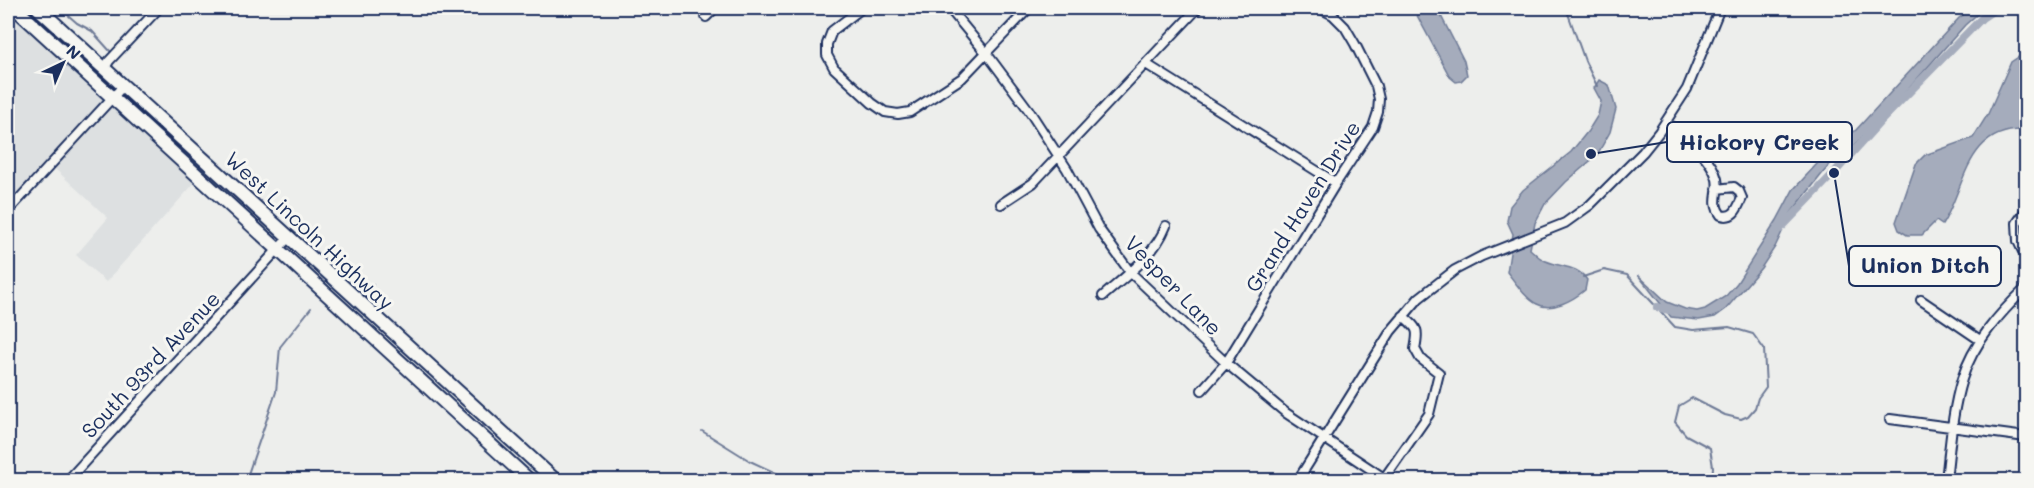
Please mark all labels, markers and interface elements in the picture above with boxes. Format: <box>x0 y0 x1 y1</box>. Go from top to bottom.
north arrow <box>33 33 93 93</box>
text: N <box>62 40 85 64</box>
street label: Grand Haven Drive <box>1238 115 1366 297</box>
callout: Hickory Creek <box>1667 122 1852 162</box>
text: Hickory Creek <box>1679 127 1839 156</box>
street label: West Lincoln Highway <box>220 145 400 315</box>
street label: Vesper Lane <box>1120 229 1228 341</box>
callout: Union Ditch <box>1849 246 2001 286</box>
text: Union Ditch <box>1861 250 1989 279</box>
street label: South 93rd Avenue <box>75 285 225 443</box>

